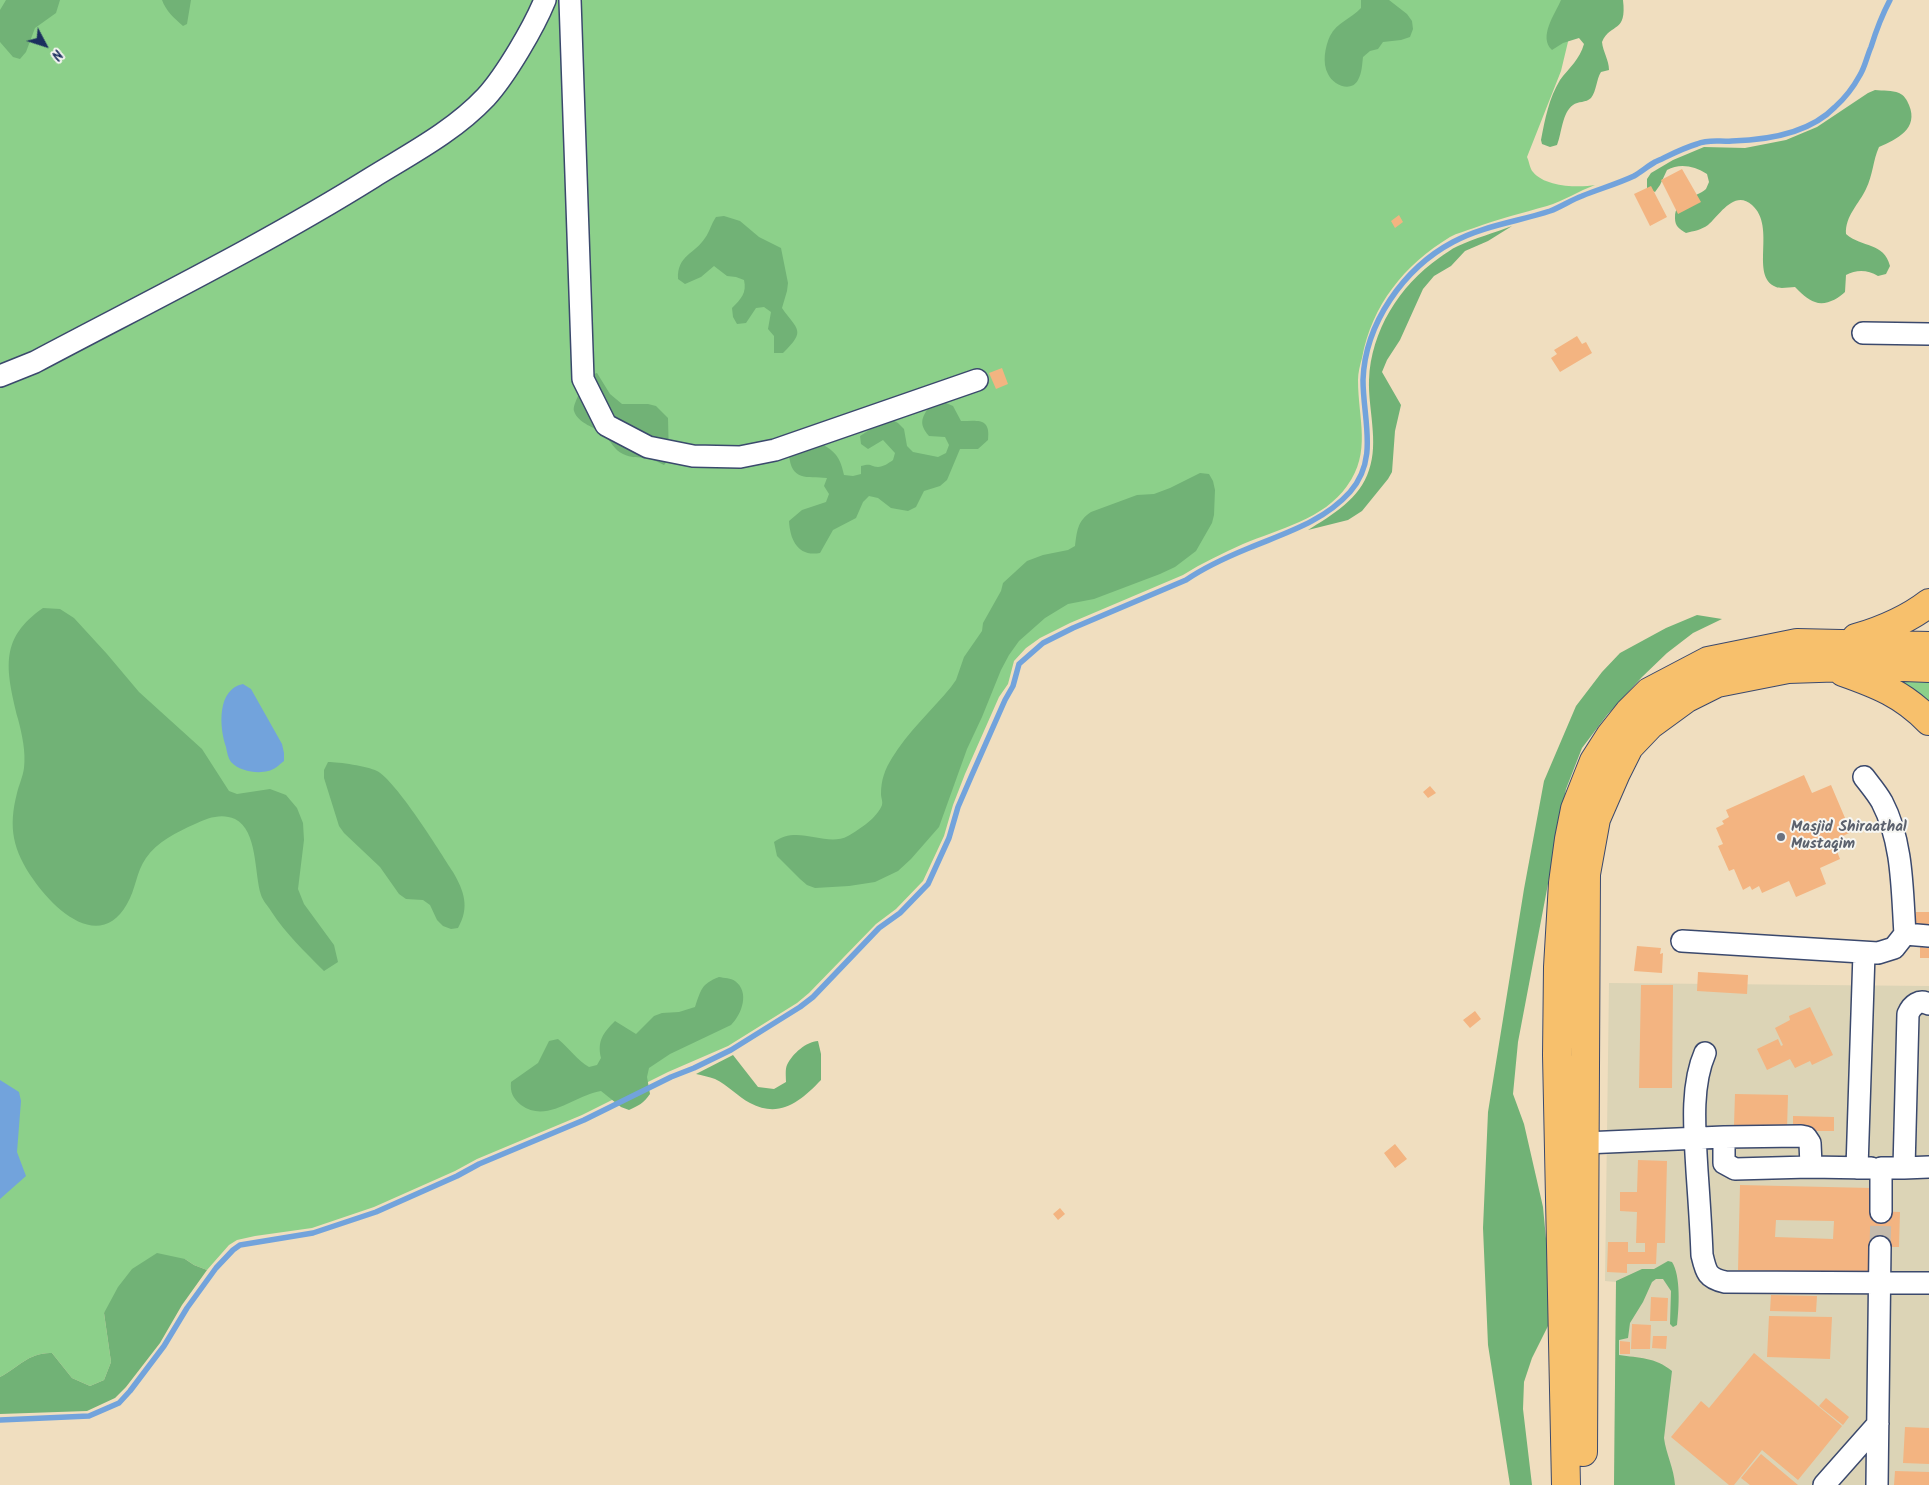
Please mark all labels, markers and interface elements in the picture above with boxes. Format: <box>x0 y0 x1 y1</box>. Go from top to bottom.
north arrow <box>20 20 70 70</box>
text: N <box>45 44 68 65</box>
place label: Masjid Shiraathal Mustaqim <box>1791 819 1907 854</box>
marker: Masjid Shiraathal Mustaqim <box>1775 831 1787 843</box>

